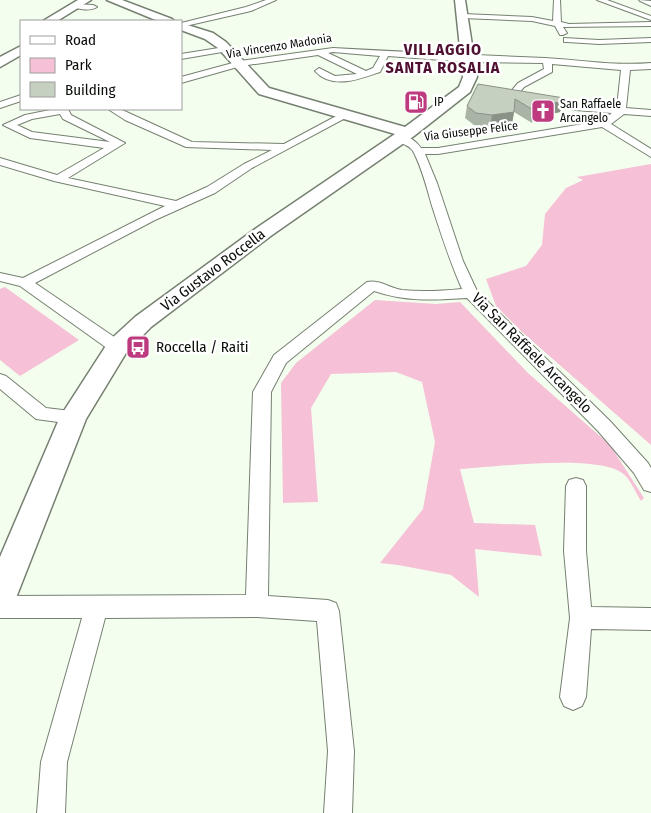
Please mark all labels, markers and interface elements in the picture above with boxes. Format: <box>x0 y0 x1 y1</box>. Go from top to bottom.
legend <box>20 20 182 110</box>
text: Road <box>65 31 96 49</box>
street label: Via Vincenzo Madonia <box>225 31 333 61</box>
district label: VILLAGGIO SANTA ROSALIA <box>386 40 500 77</box>
text: Park <box>65 56 92 74</box>
text: Building <box>65 81 116 99</box>
fuel station icon: IP <box>403 89 429 115</box>
place label: IP <box>434 95 443 109</box>
place label: San Raffaele Arcangelo <box>560 97 621 125</box>
church icon: San Raffaele Arcangelo <box>530 98 556 124</box>
street label: Via Giuseppe Felice <box>423 118 519 144</box>
street label: Via Gustavo Roccella <box>157 225 269 315</box>
street label: Via San Raffaele Arcangelo <box>468 289 596 417</box>
bus stop icon: Roccella / Raiti <box>125 334 151 360</box>
place label: Roccella / Raiti <box>156 338 249 356</box>

